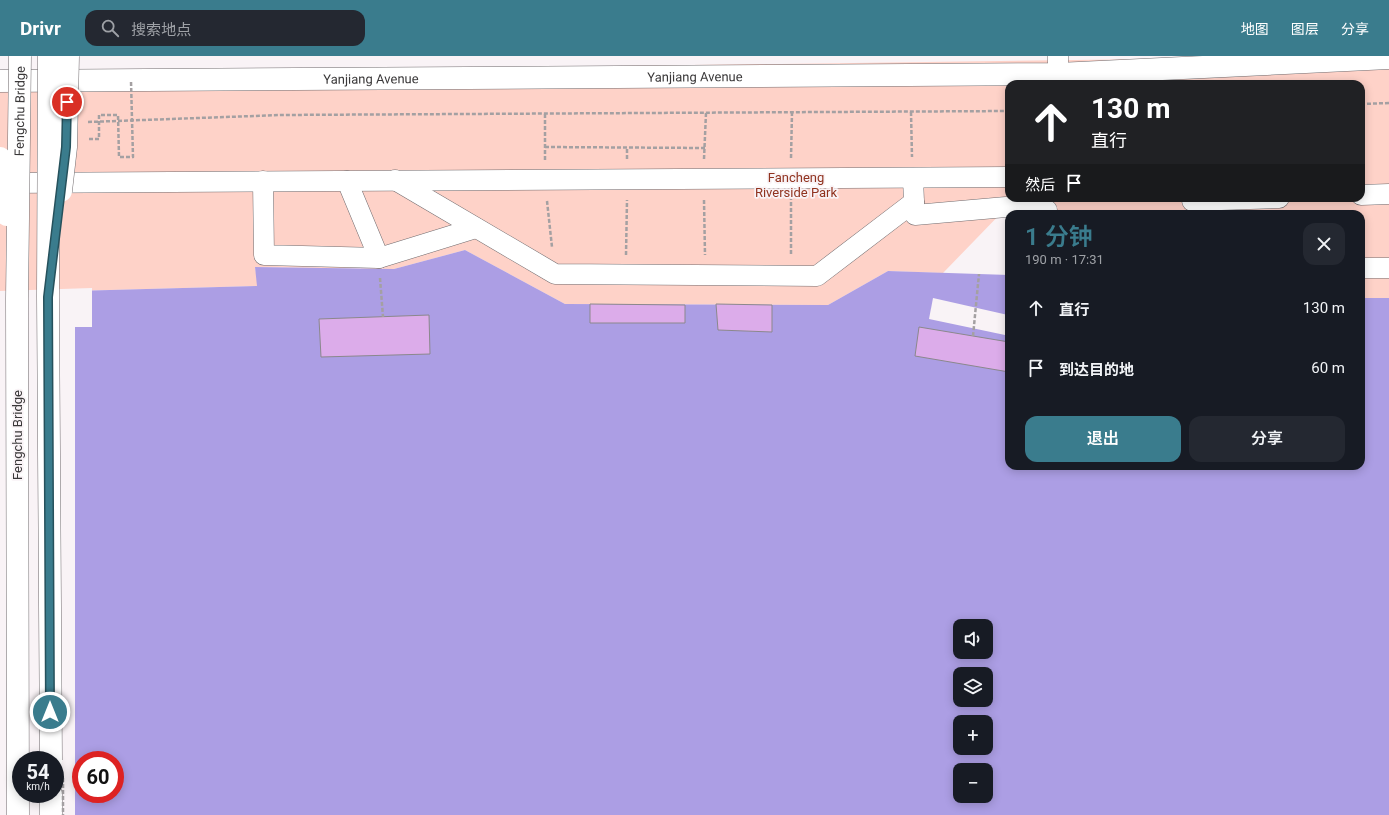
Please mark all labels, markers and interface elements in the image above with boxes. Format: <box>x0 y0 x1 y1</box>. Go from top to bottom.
search box <box>85 10 365 46</box>
text: Drivr <box>20 17 61 40</box>
icon: search <box>99 17 121 39</box>
text: 搜索地点 <box>131 21 191 39</box>
text: 地图 <box>1241 21 1269 37</box>
text: 图层 <box>1291 21 1319 37</box>
text: 分享 <box>1341 21 1369 37</box>
street label: Fengchu Bridge <box>12 66 28 156</box>
street label: Yanjiang Avenue <box>647 69 743 85</box>
street label: Yanjiang Avenue <box>323 71 419 87</box>
pin <box>50 85 84 119</box>
icon: arrive <box>56 91 78 113</box>
text: 130 m <box>1091 92 1170 125</box>
icon: ahead <box>1025 96 1077 148</box>
text: 直行 <box>1091 130 1127 151</box>
park label: Fancheng Riverside Park <box>755 170 838 200</box>
icon: arrive <box>1063 172 1085 194</box>
text: 然后 <box>1025 176 1055 194</box>
text: 1 分钟 <box>1025 223 1093 251</box>
button: close <box>1303 223 1345 265</box>
text: 190 m · 17:31 <box>1025 252 1104 267</box>
icon: ahead <box>1025 297 1047 319</box>
text: 130 m <box>1303 299 1345 317</box>
text: 直行 <box>1059 301 1089 319</box>
icon: arrive <box>1025 357 1047 379</box>
text: 60 m <box>1311 359 1345 377</box>
text: 到达目的地 <box>1059 361 1134 379</box>
street label: Fengchu Bridge <box>10 390 25 480</box>
button: 退出 <box>1025 416 1181 462</box>
button: 分享 <box>1189 416 1345 462</box>
map controls <box>953 619 993 803</box>
button: sound <box>953 619 993 659</box>
button: layers <box>953 667 993 707</box>
position arrow <box>29 691 71 733</box>
button: + <box>953 715 993 755</box>
speed limit sign: 60 <box>72 751 124 803</box>
text: 54 <box>27 760 49 784</box>
button: − <box>953 763 993 803</box>
text: km/h <box>26 781 50 792</box>

